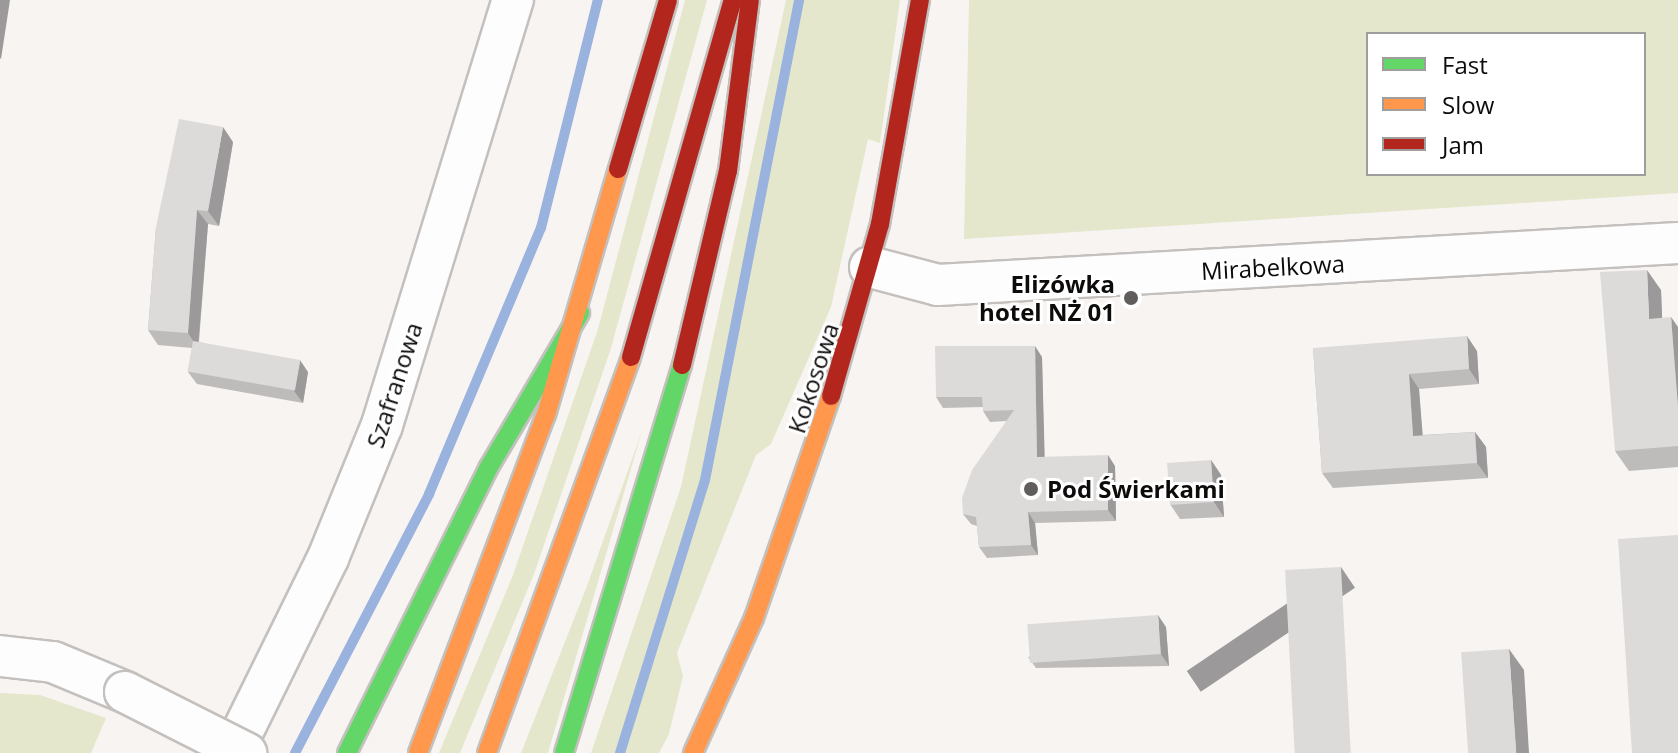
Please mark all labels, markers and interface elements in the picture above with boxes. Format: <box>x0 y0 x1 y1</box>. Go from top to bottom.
legend <box>1366 32 1646 176</box>
text: Fast <box>1442 48 1488 81</box>
text: Slow <box>1442 88 1494 121</box>
text: Jam <box>1442 128 1484 161</box>
street label: Mirabelkowa <box>1200 249 1346 285</box>
place label: Elizówka hotel NŻ 01 <box>979 270 1115 326</box>
marker: Elizówka hotel NŻ 01 <box>1122 289 1140 307</box>
street label: Szafranowa <box>360 319 428 451</box>
street label: Kokosowa <box>782 319 844 437</box>
place label: Pod Świerkami <box>1047 475 1225 503</box>
marker: Pod Świerkami <box>1022 480 1040 498</box>

